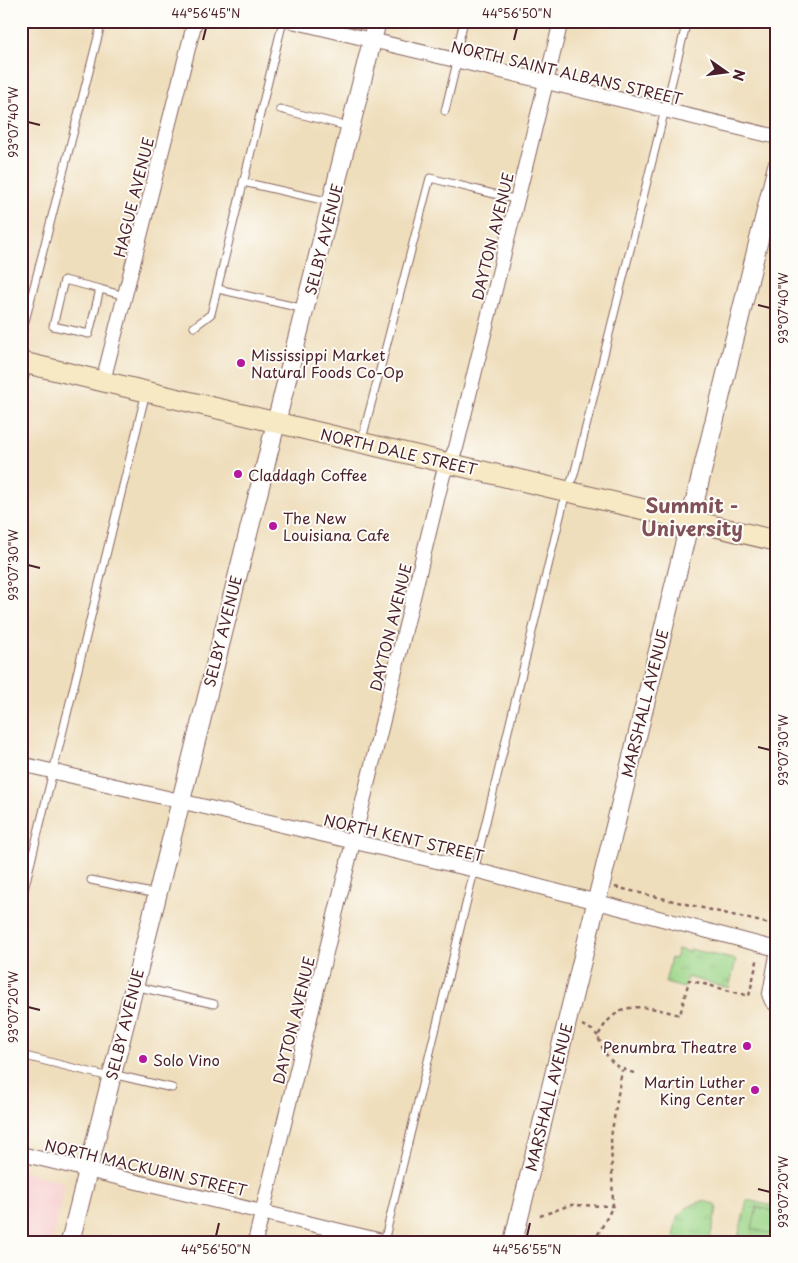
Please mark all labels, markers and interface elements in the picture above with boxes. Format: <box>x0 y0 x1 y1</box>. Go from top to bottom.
text: 44°56'45"N <box>172 4 240 22</box>
text: 44°56'50"N <box>482 4 552 22</box>
street label: NORTH SAINT ALBANS STREET <box>449 34 686 110</box>
north arrow <box>700 48 750 98</box>
text: N <box>728 67 751 83</box>
text: 93°07'40"W <box>4 86 22 158</box>
street label: HAGUE AVENUE <box>107 135 159 259</box>
street label: DAYTON AVENUE <box>465 170 519 302</box>
street label: SELBY AVENUE <box>298 181 348 297</box>
text: 93°07'40"W <box>774 272 792 344</box>
place label: Mississippi Market Natural Foods Co-Op <box>251 343 404 383</box>
marker: Mississippi Market Natural Foods Co-Op <box>235 357 247 369</box>
street label: NORTH DALE STREET <box>318 422 481 480</box>
place label: Claddagh Coffee <box>248 463 367 486</box>
marker: Claddagh Coffee <box>232 468 244 480</box>
district label: Summit - University <box>641 490 743 543</box>
place label: The New Louisiana Cafe <box>283 506 390 546</box>
marker: The New Louisiana Cafe <box>267 520 279 532</box>
text: 93°07'30"W <box>4 529 22 601</box>
street label: DAYTON AVENUE <box>363 561 417 693</box>
street label: SELBY AVENUE <box>197 573 247 689</box>
street label: MARSHALL AVENUE <box>614 626 674 780</box>
text: 93°07'30"W <box>774 714 792 786</box>
street label: NORTH KENT STREET <box>322 807 487 867</box>
street label: DAYTON AVENUE <box>266 954 320 1086</box>
street label: SELBY AVENUE <box>99 966 149 1082</box>
text: 93°07'20"W <box>4 970 22 1043</box>
street label: MARSHALL AVENUE <box>518 1020 578 1174</box>
place label: Penumbra Theatre <box>603 1035 737 1058</box>
marker: Penumbra Theatre <box>741 1040 753 1052</box>
place label: Solo Vino <box>153 1048 220 1071</box>
marker: Solo Vino <box>137 1053 149 1065</box>
place label: Martin Luther King Center <box>644 1070 745 1110</box>
marker: Martin Luther King Center <box>749 1084 761 1096</box>
street label: NORTH MACKUBIN STREET <box>43 1133 250 1202</box>
text: 93°07'20"W <box>774 1155 792 1228</box>
text: 44°56'50"N <box>181 1240 251 1258</box>
text: 44°56'55"N <box>493 1240 561 1258</box>

